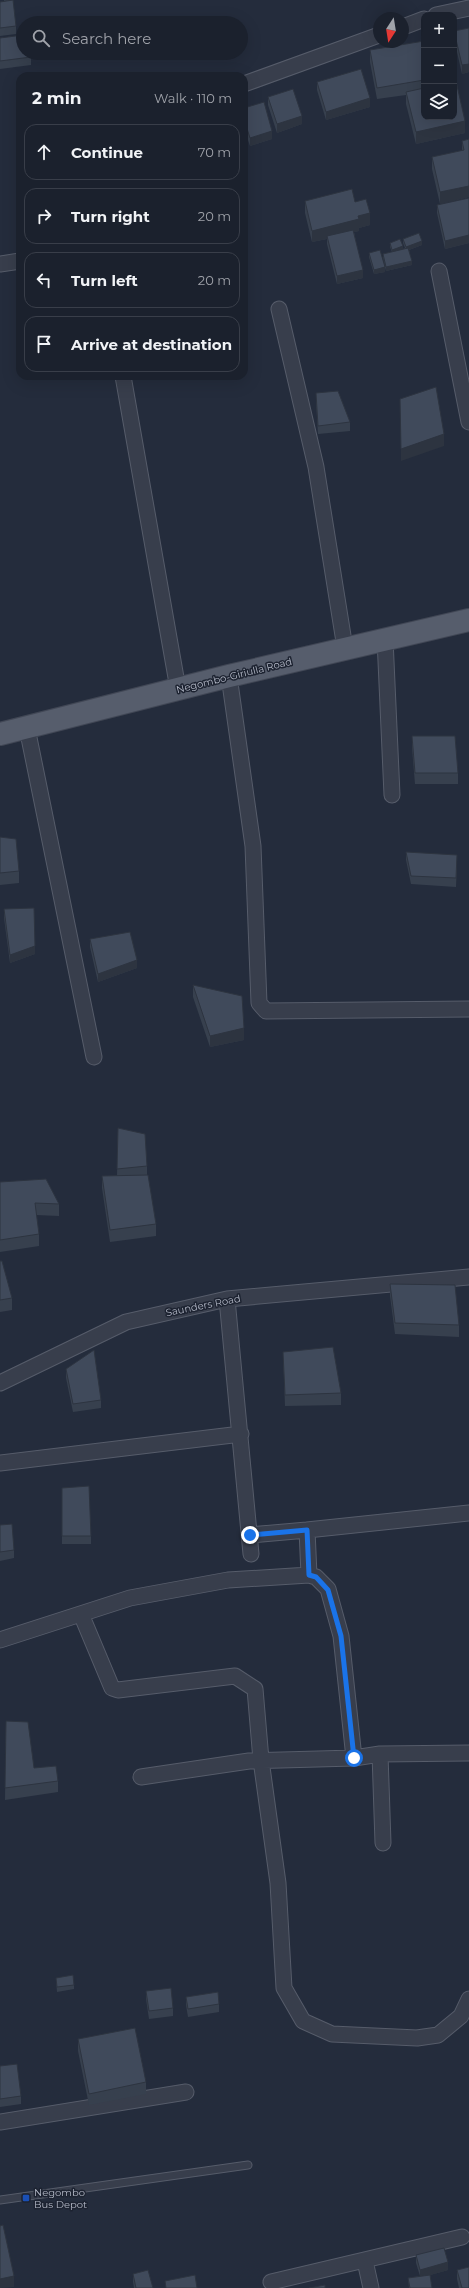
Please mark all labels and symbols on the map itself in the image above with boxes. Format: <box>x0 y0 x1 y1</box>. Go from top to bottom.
north arrow <box>373 12 409 48</box>
street label: Negombo-Giriulla Road <box>175 655 293 696</box>
street label: Saunders Road <box>165 1292 242 1319</box>
route end <box>241 1526 259 1544</box>
route start <box>345 1749 363 1767</box>
place label: Negombo Bus Depot <box>34 2186 87 2211</box>
marker: Negombo Bus Depot <box>21 2193 31 2203</box>

